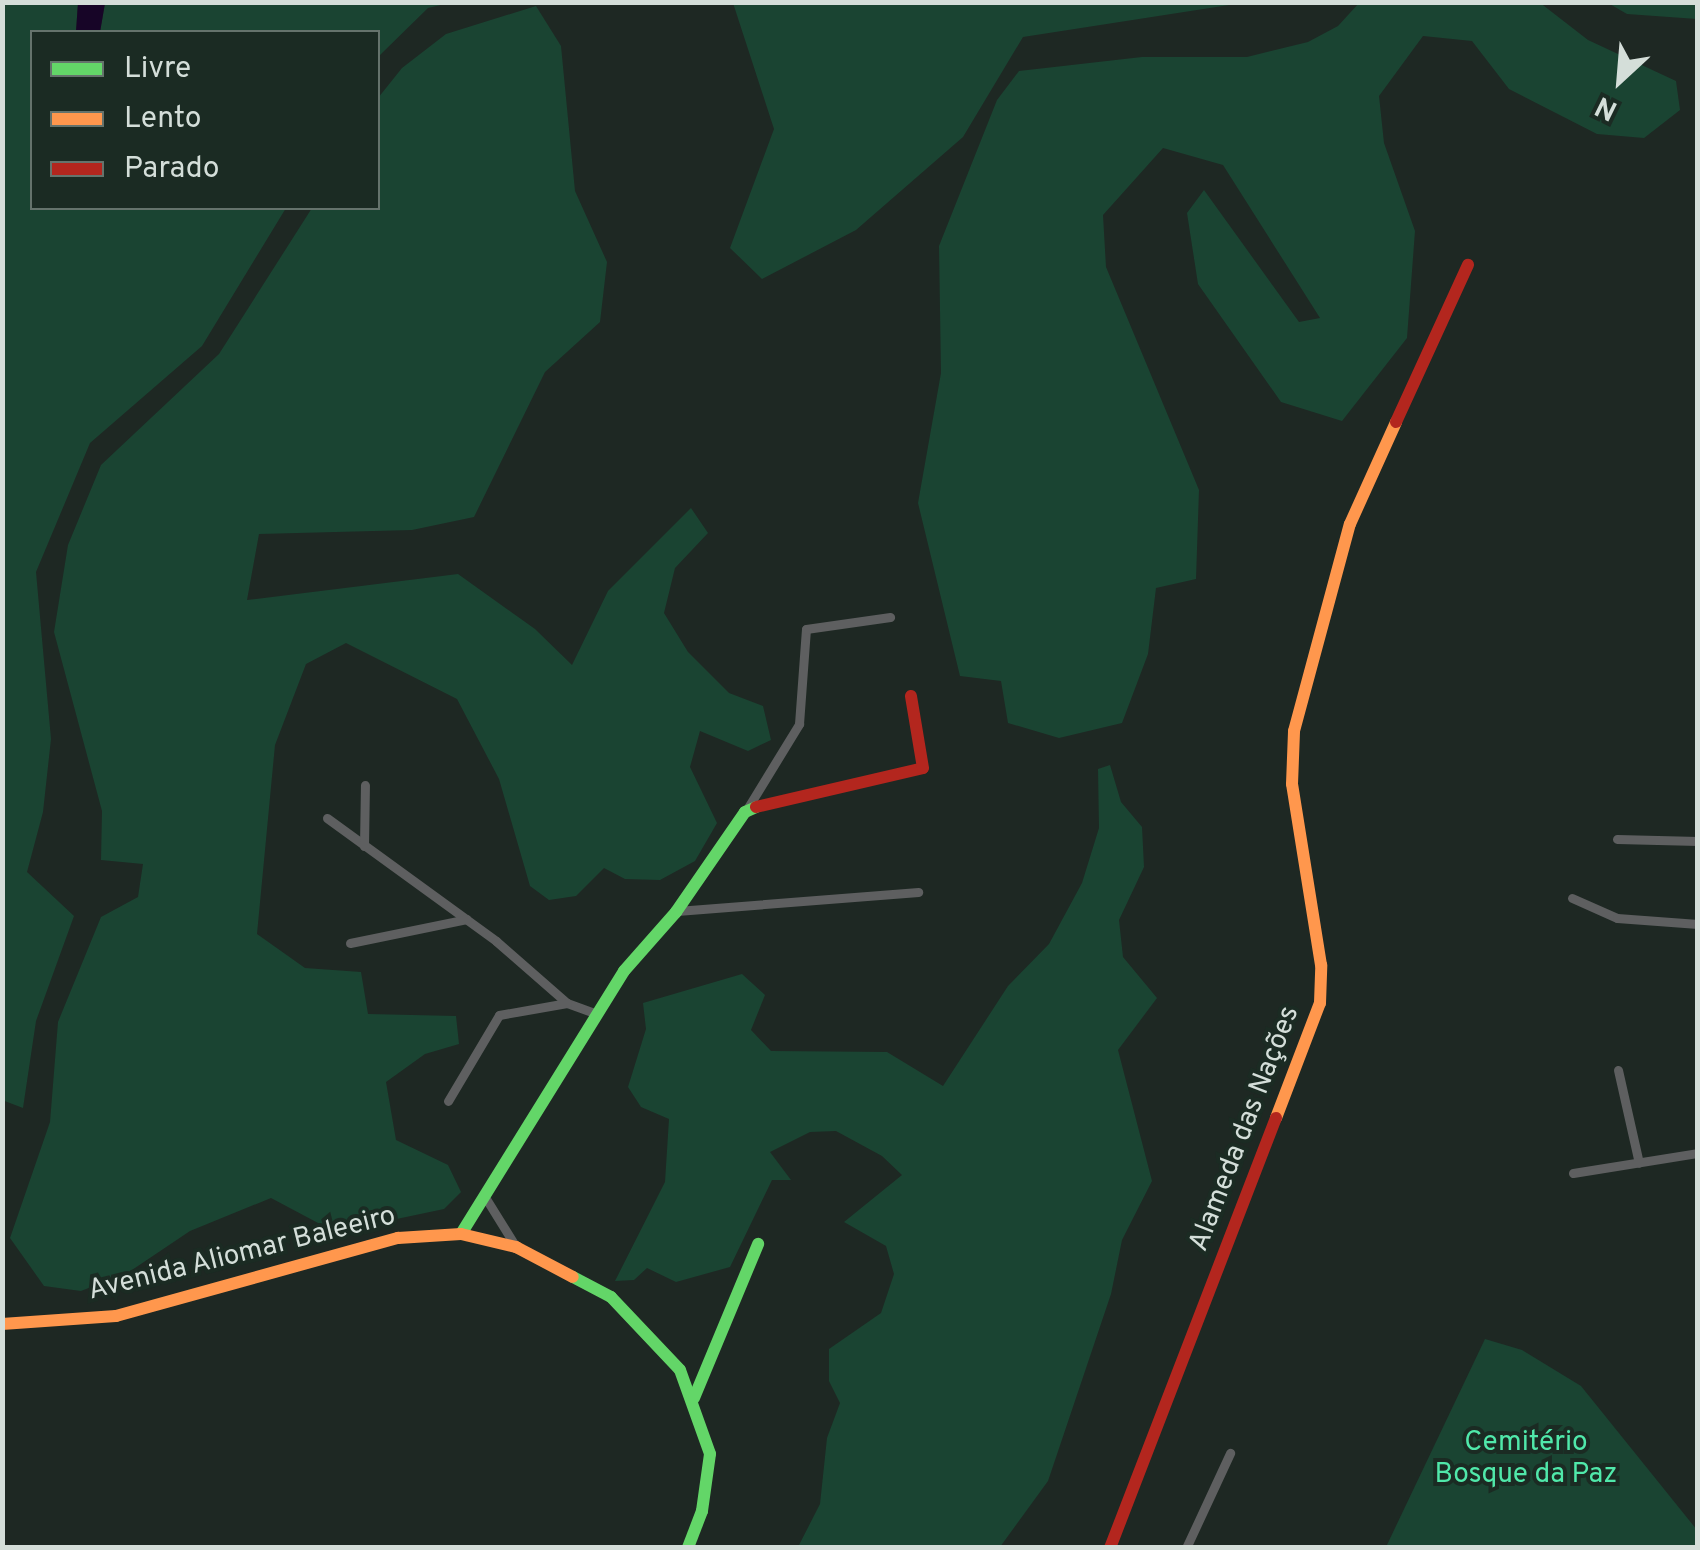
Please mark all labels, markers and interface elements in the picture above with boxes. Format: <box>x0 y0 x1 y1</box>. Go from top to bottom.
legend <box>30 30 380 210</box>
north arrow <box>1570 30 1670 130</box>
text: Livre <box>124 51 191 88</box>
text: N <box>1590 86 1624 128</box>
text: Lento <box>124 101 201 138</box>
text: Parado <box>124 151 219 188</box>
street label: Alameda das Nações <box>1183 1002 1307 1256</box>
street label: Avenida Aliomar Baleeiro <box>84 1199 400 1309</box>
park label: Cemitério Bosque da Paz <box>1435 1426 1617 1492</box>

